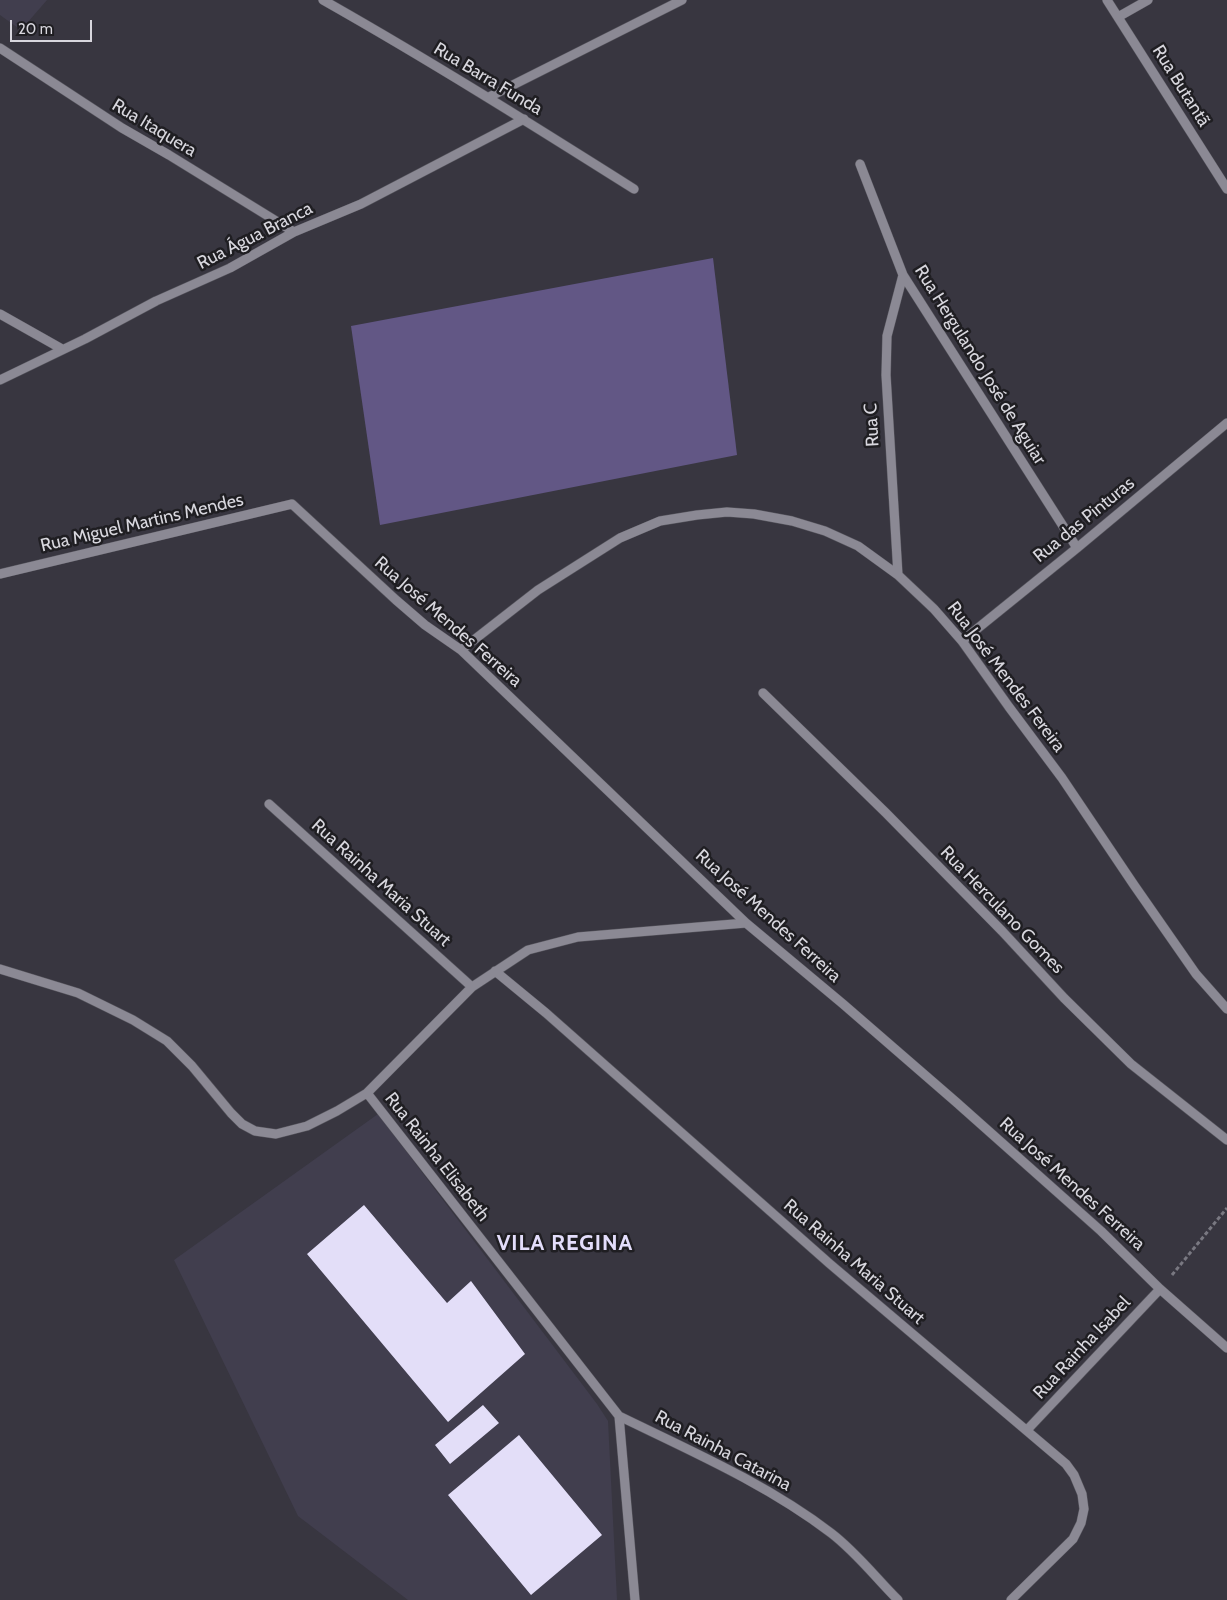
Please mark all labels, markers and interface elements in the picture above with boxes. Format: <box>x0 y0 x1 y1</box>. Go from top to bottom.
scale bar <box>12 10 95 42</box>
text: 20 m <box>18 20 53 38</box>
street label: Rua Barra Funda <box>430 38 546 120</box>
street label: Rua Butantã <box>1147 41 1215 131</box>
street label: Rua Itaquera <box>108 94 200 162</box>
street label: Rua Água Branca <box>194 198 316 274</box>
street label: Rua Hergulando José de Aguiar <box>910 261 1050 469</box>
street label: Rua C <box>860 403 884 447</box>
street label: Rua das Pinturas <box>1029 473 1139 567</box>
street label: Rua Miguel Martins Mendes <box>38 489 246 557</box>
street label: Rua José Mendes Ferreira <box>370 552 526 692</box>
street label: Rua José Mendes Fereira <box>942 598 1070 756</box>
street label: Rua Rainha Maria Stuart <box>307 815 455 951</box>
street label: Rua Herculano Gomes <box>936 842 1068 978</box>
street label: Rua José Mendes Ferreira <box>691 845 845 987</box>
street label: Rua Rainha Elisabeth <box>380 1088 494 1226</box>
street label: Rua José Mendes Ferreira <box>995 1113 1149 1255</box>
street label: Rua Rainha Maria Stuart <box>779 1195 929 1329</box>
district label: VILA REGINA <box>495 1231 635 1257</box>
street label: Rua Rainha Isabel <box>1029 1292 1135 1404</box>
street label: Rua Rainha Catarina <box>651 1406 795 1496</box>

